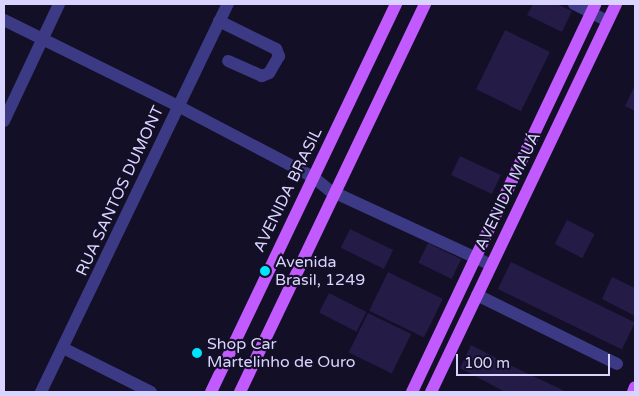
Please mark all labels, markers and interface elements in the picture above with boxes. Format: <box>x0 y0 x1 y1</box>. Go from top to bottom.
street label: RUA SANTOS DUMONT <box>72 103 168 279</box>
street label: AVENIDA BRASIL <box>250 125 326 255</box>
street label: AVENIDA MAUÁ <box>471 129 545 253</box>
place label: Avenida Brasil, 1249 <box>275 252 365 290</box>
marker: Avenida Brasil, 1249 <box>259 265 271 277</box>
place label: Shop Car Martelinho de Ouro <box>207 334 356 372</box>
scale bar <box>459 344 613 376</box>
marker: Shop Car Martelinho de Ouro <box>191 347 203 359</box>
text: 100 m <box>464 354 510 372</box>

